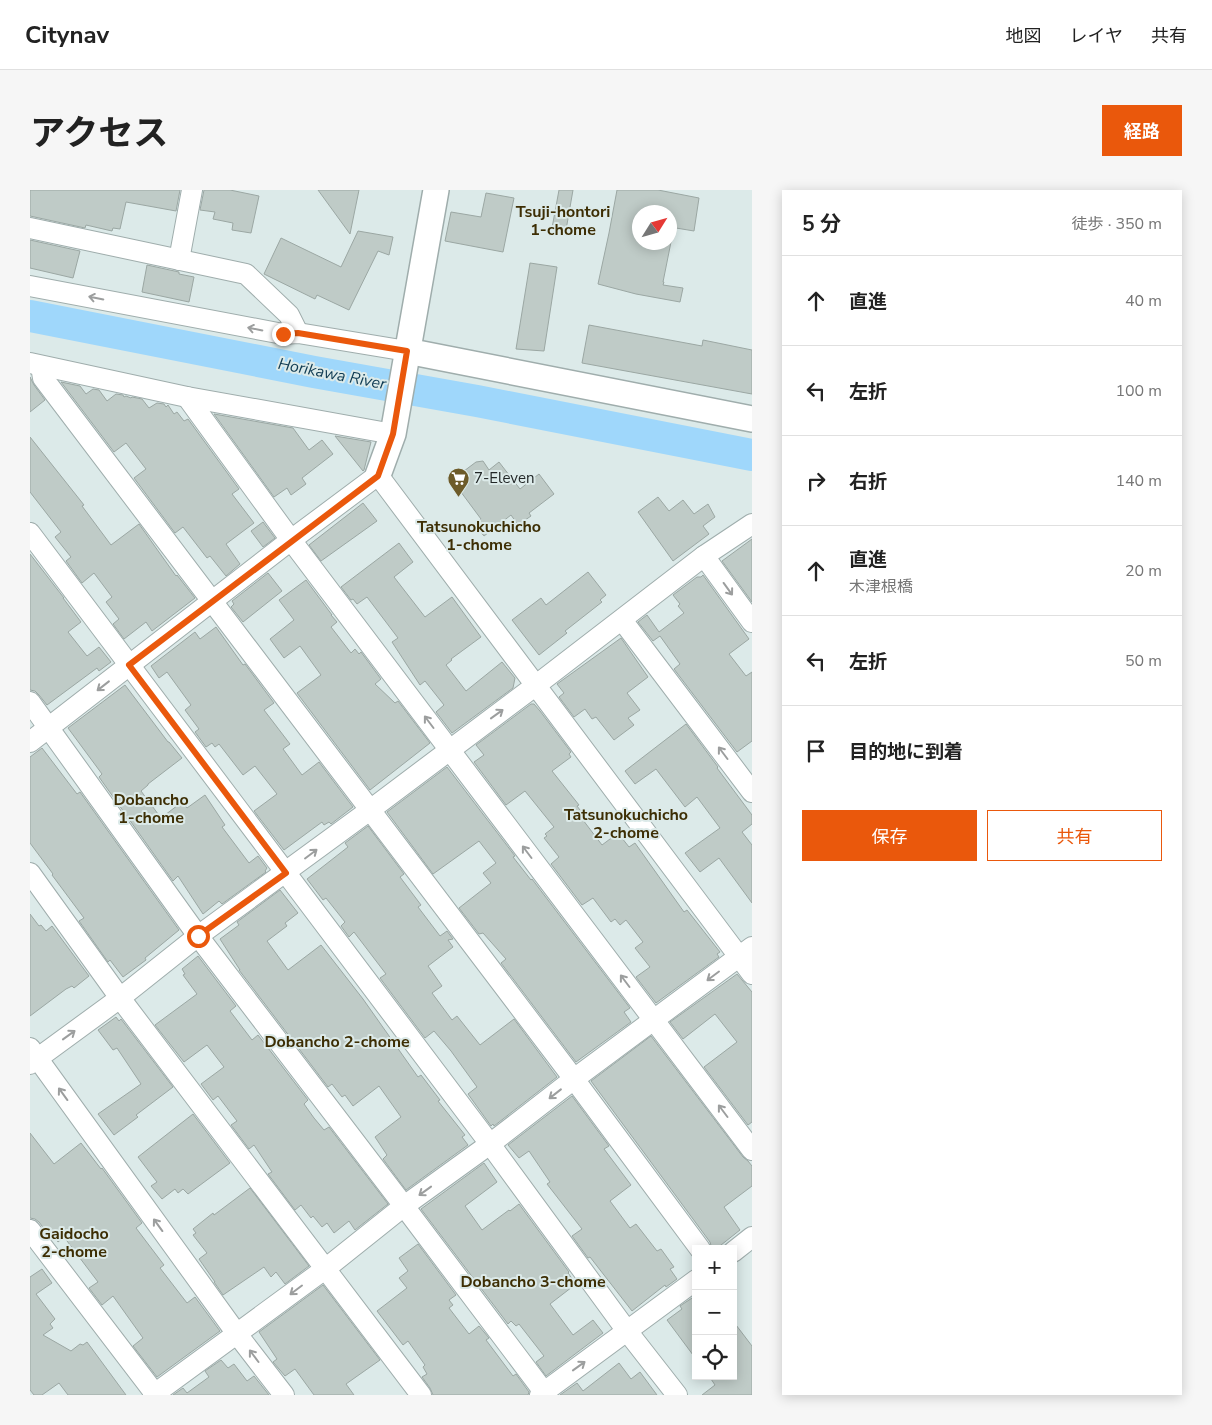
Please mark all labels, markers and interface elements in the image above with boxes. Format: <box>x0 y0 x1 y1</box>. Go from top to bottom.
text: Citynav <box>25 19 109 51</box>
text: 地図 <box>1006 24 1042 48</box>
text: レイヤ <box>1070 24 1123 48</box>
text: 共有 <box>1151 24 1187 48</box>
button: 経路 <box>1102 105 1182 156</box>
text: アクセス <box>30 110 168 157</box>
district label: Tsuji-hontori 1-chome <box>516 201 610 241</box>
north arrow <box>632 205 677 250</box>
text: 5 分 <box>802 210 841 238</box>
text: 徒歩 · 350 m <box>1072 213 1162 235</box>
icon: ahead <box>802 287 830 315</box>
text: 直進 <box>849 289 887 315</box>
text: 40 m <box>1125 290 1162 312</box>
one-way arrow <box>88 293 104 303</box>
one-way arrow <box>248 323 264 333</box>
route end <box>272 323 295 346</box>
water label: Horikawa River <box>276 353 389 395</box>
icon: left <box>802 377 830 405</box>
text: 左折 <box>849 379 887 405</box>
text: 100 m <box>1115 380 1162 402</box>
supermarket icon: 7-Eleven <box>446 466 470 497</box>
icon: right <box>802 467 830 495</box>
place label: 7-Eleven <box>474 468 534 488</box>
text: 右折 <box>849 469 887 495</box>
text: 140 m <box>1115 470 1162 492</box>
district label: Tatsunokuchicho 1-chome <box>417 516 541 556</box>
text: 直進 <box>849 547 887 573</box>
icon: ahead <box>802 557 830 585</box>
text: 20 m <box>1125 560 1162 582</box>
text: 木津根橋 <box>849 576 913 598</box>
one-way arrow <box>723 582 733 596</box>
icon: left <box>802 647 830 675</box>
text: 左折 <box>849 649 887 675</box>
text: 50 m <box>1125 650 1162 672</box>
one-way arrow <box>96 680 109 691</box>
one-way arrow <box>490 709 504 719</box>
one-way arrow <box>424 715 434 729</box>
icon: arrive <box>802 737 830 765</box>
text: 目的地に到着 <box>849 739 963 765</box>
one-way arrow <box>717 747 728 760</box>
district label: Dobancho 1-chome <box>113 789 189 829</box>
district label: Tatsunokuchicho 2-chome <box>564 804 688 844</box>
button: 保存 <box>802 810 977 861</box>
button: 共有 <box>987 810 1162 861</box>
one-way arrow <box>522 845 532 859</box>
one-way arrow <box>304 848 317 859</box>
route start <box>187 925 210 948</box>
one-way arrow <box>706 971 720 981</box>
one-way arrow <box>620 974 630 988</box>
one-way arrow <box>62 1030 76 1040</box>
district label: Dobancho 2-chome <box>264 1031 410 1053</box>
one-way arrow <box>58 1087 68 1101</box>
one-way arrow <box>548 1089 562 1099</box>
one-way arrow <box>717 1105 728 1118</box>
one-way arrow <box>419 1186 432 1197</box>
one-way arrow <box>153 1219 164 1232</box>
district label: Gaidocho 2-chome <box>39 1223 109 1263</box>
map controls <box>692 1245 737 1380</box>
button: + <box>692 1245 737 1290</box>
district label: Dobancho 3-chome <box>460 1271 606 1293</box>
one-way arrow <box>290 1285 303 1296</box>
button: − <box>692 1290 737 1335</box>
button: locate <box>692 1335 737 1380</box>
one-way arrow <box>249 1350 260 1363</box>
one-way arrow <box>572 1361 586 1371</box>

